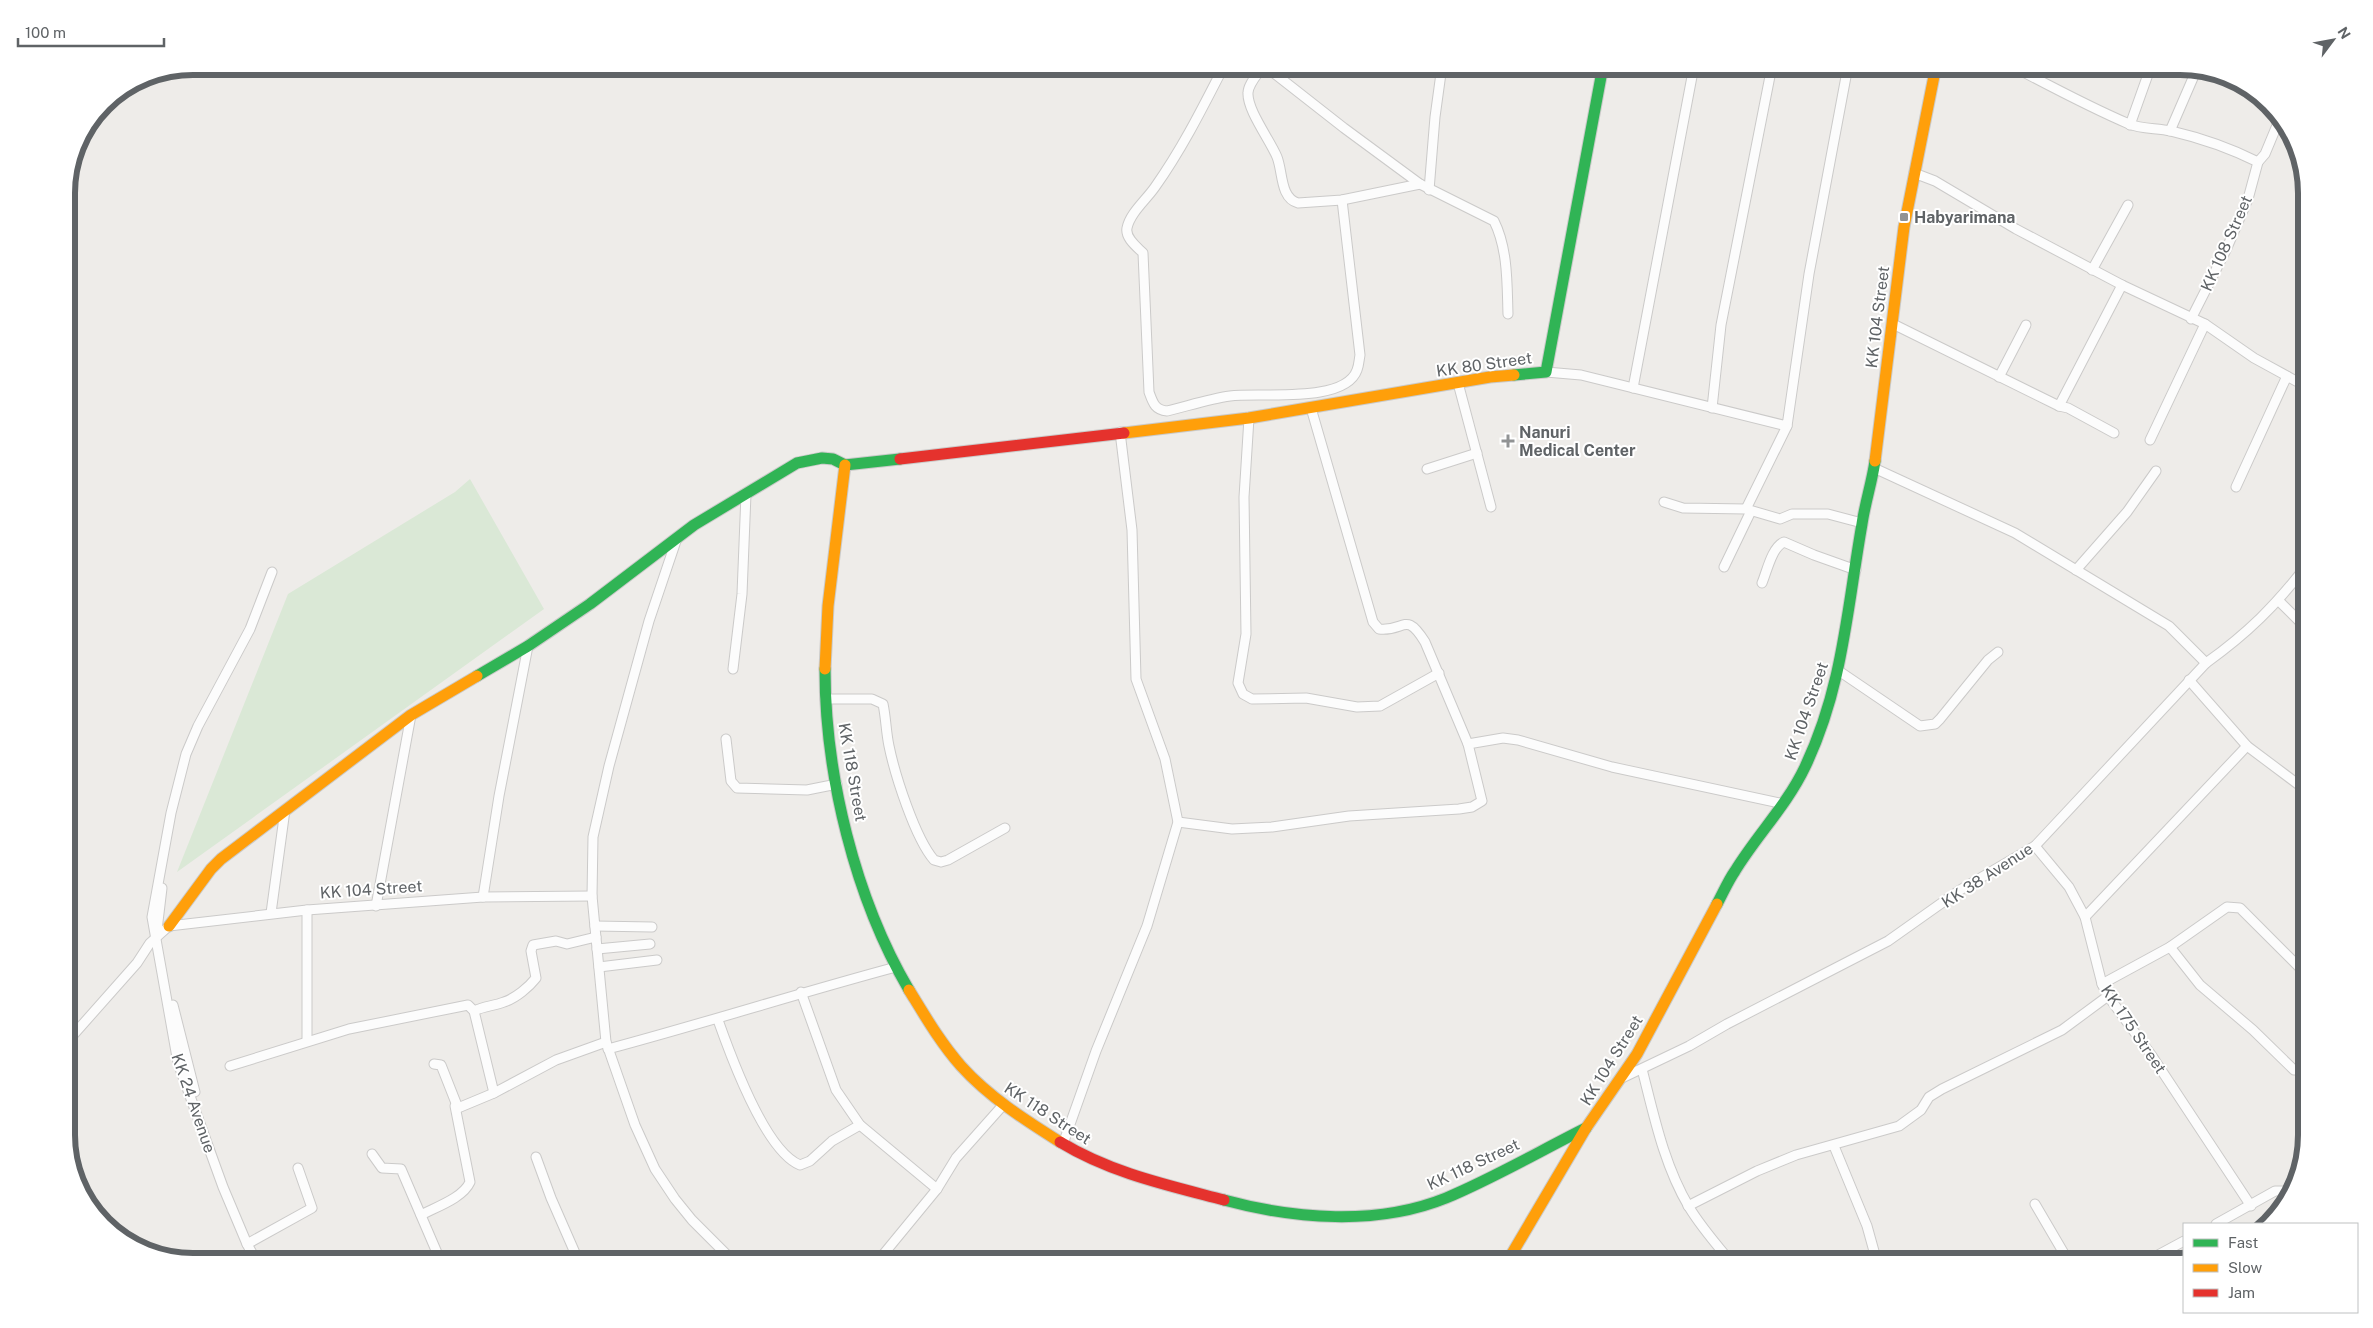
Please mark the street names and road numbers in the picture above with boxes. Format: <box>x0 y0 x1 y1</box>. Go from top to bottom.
street label: KK 108 Street <box>2197 192 2256 294</box>
street label: KK 104 Street <box>1862 265 1893 369</box>
street label: KK 80 Street <box>1435 348 1533 381</box>
street label: KK 104 Street <box>1781 660 1832 763</box>
street label: KK 118 Street <box>834 721 871 823</box>
street label: KK 38 Avenue <box>1938 839 2036 912</box>
street label: KK 104 Street <box>319 876 423 903</box>
street label: KK 175 Street <box>2097 981 2170 1077</box>
street label: KK 104 Street <box>1576 1012 1647 1109</box>
street label: KK 24 Avenue <box>168 1051 219 1155</box>
street label: KK 118 Street <box>1001 1078 1095 1149</box>
street label: KK 118 Street <box>1424 1135 1522 1194</box>

